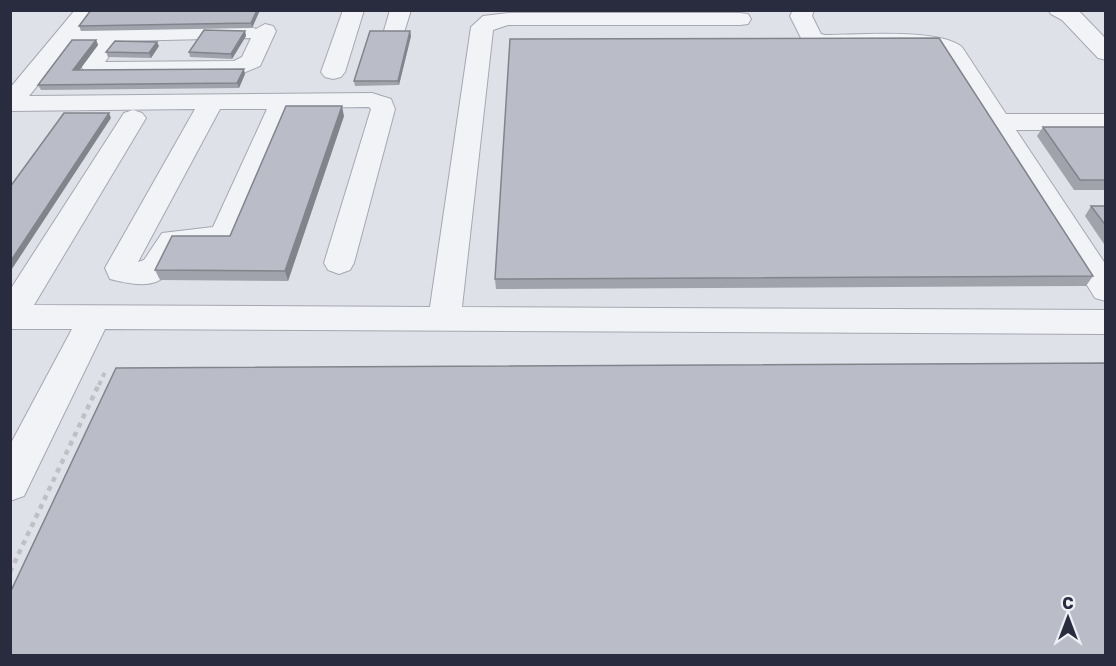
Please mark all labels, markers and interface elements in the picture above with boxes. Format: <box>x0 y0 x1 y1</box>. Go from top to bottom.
north arrow <box>1038 588 1098 648</box>
text: С <box>1062 593 1074 613</box>

